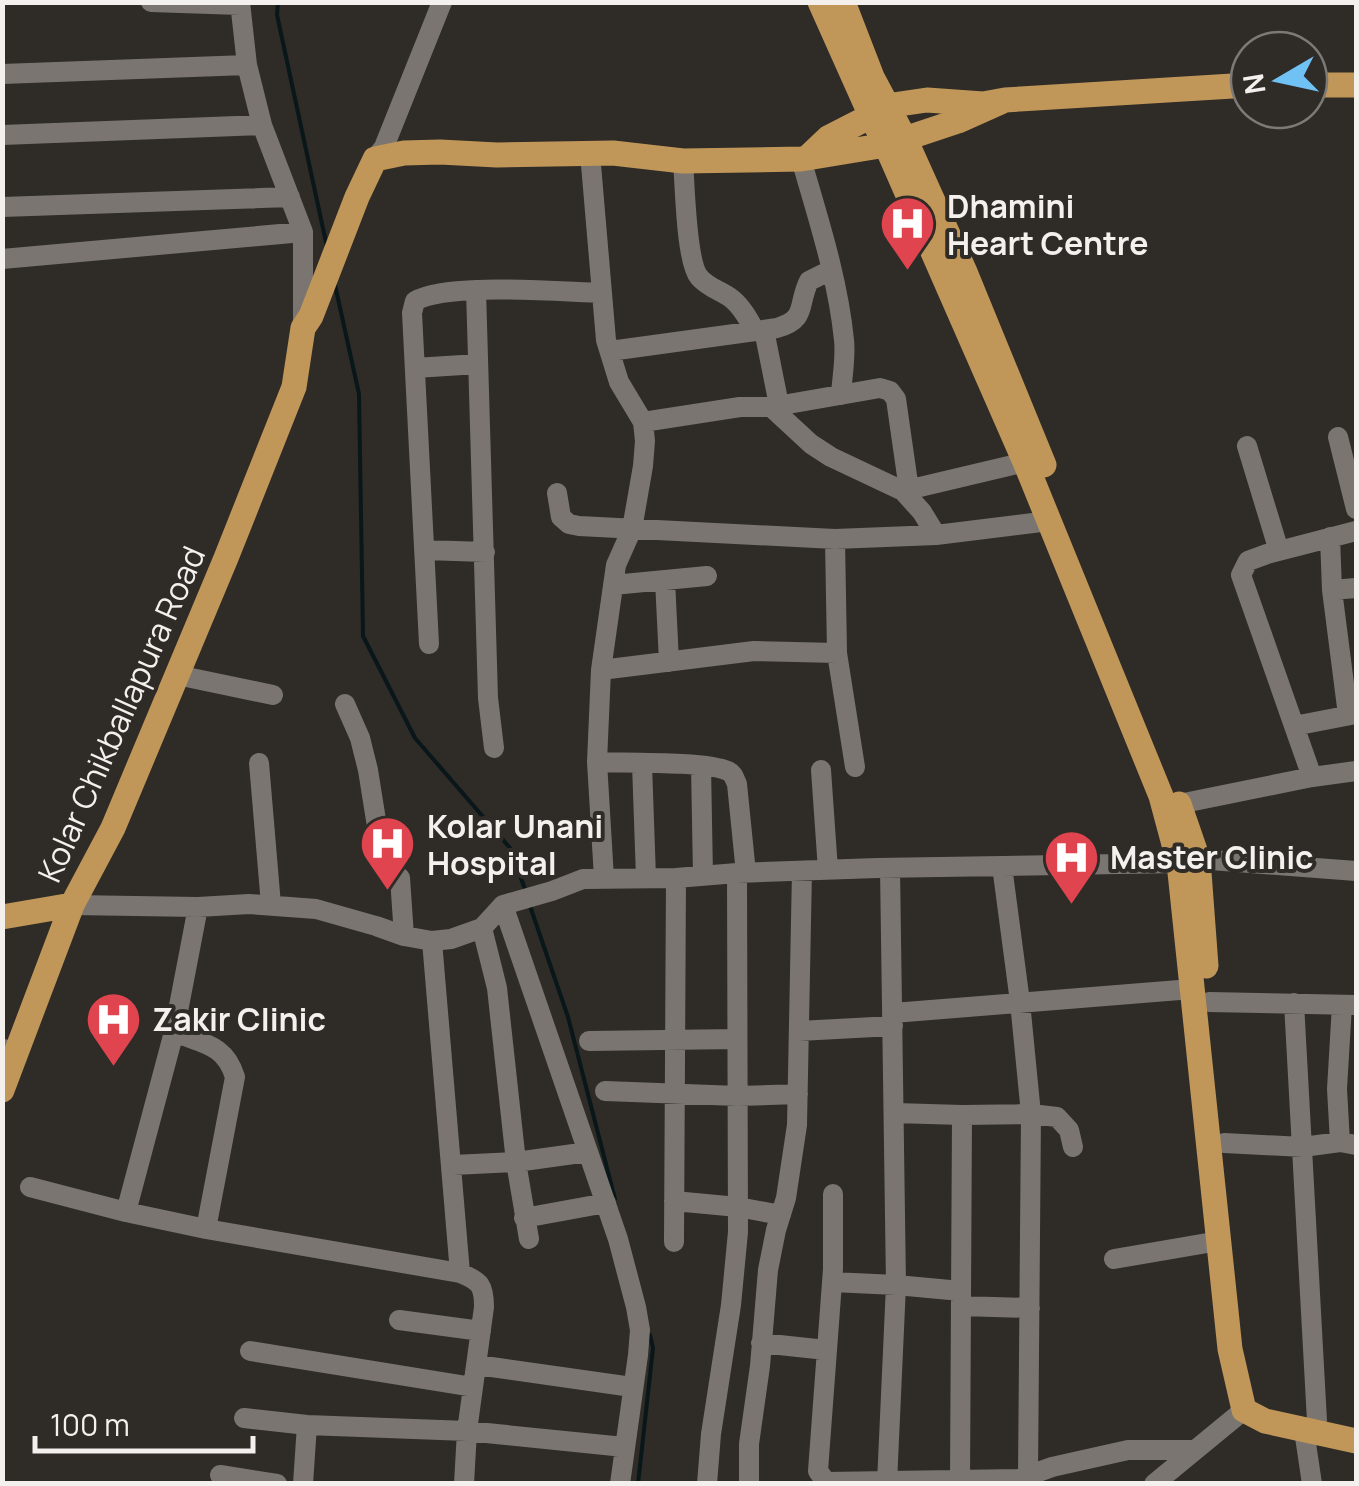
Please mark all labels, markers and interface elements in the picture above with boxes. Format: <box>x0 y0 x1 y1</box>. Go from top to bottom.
north arrow <box>1229 30 1329 130</box>
text: N <box>1233 71 1274 97</box>
place label: Dhamini Heart Centre <box>947 184 1149 265</box>
hospital icon: Dhamini Heart Centre <box>878 194 938 273</box>
street label: Kolar Chikballapura Road <box>27 539 215 889</box>
place label: Kolar Unani Hospital <box>427 804 603 885</box>
hospital icon: Kolar Unani Hospital <box>358 814 418 893</box>
hospital icon: Master Clinic <box>1041 827 1101 906</box>
place label: Master Clinic <box>1110 835 1314 879</box>
hospital icon: Zakir Clinic <box>83 989 143 1068</box>
place label: Zakir Clinic <box>152 997 326 1041</box>
scale bar <box>35 1391 252 1453</box>
text: 100 m <box>50 1404 130 1445</box>

